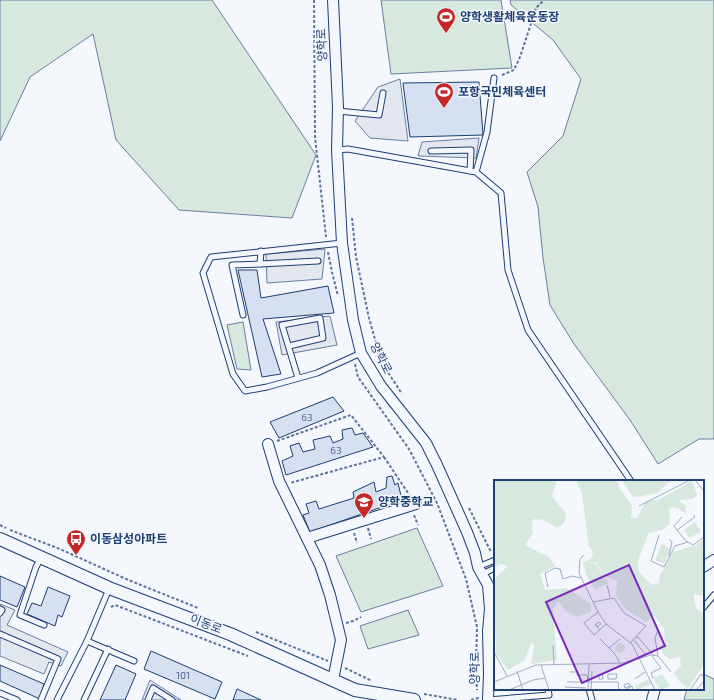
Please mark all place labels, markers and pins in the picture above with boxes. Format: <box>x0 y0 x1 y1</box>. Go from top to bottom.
sports icon: 양학생활체육운동장 <box>435 6 457 34</box>
place label: 양학생활체육운동장 <box>460 9 559 23</box>
sports icon: 포항국민체육센터 <box>433 81 455 109</box>
place label: 포항국민체육센터 <box>458 84 546 98</box>
school or university icon: 양학중학교 <box>353 491 375 519</box>
place label: 양학중학교 <box>378 494 433 508</box>
bus stop icon: 이동삼성아파트 <box>65 528 87 556</box>
place label: 이동삼성아파트 <box>90 531 167 545</box>

